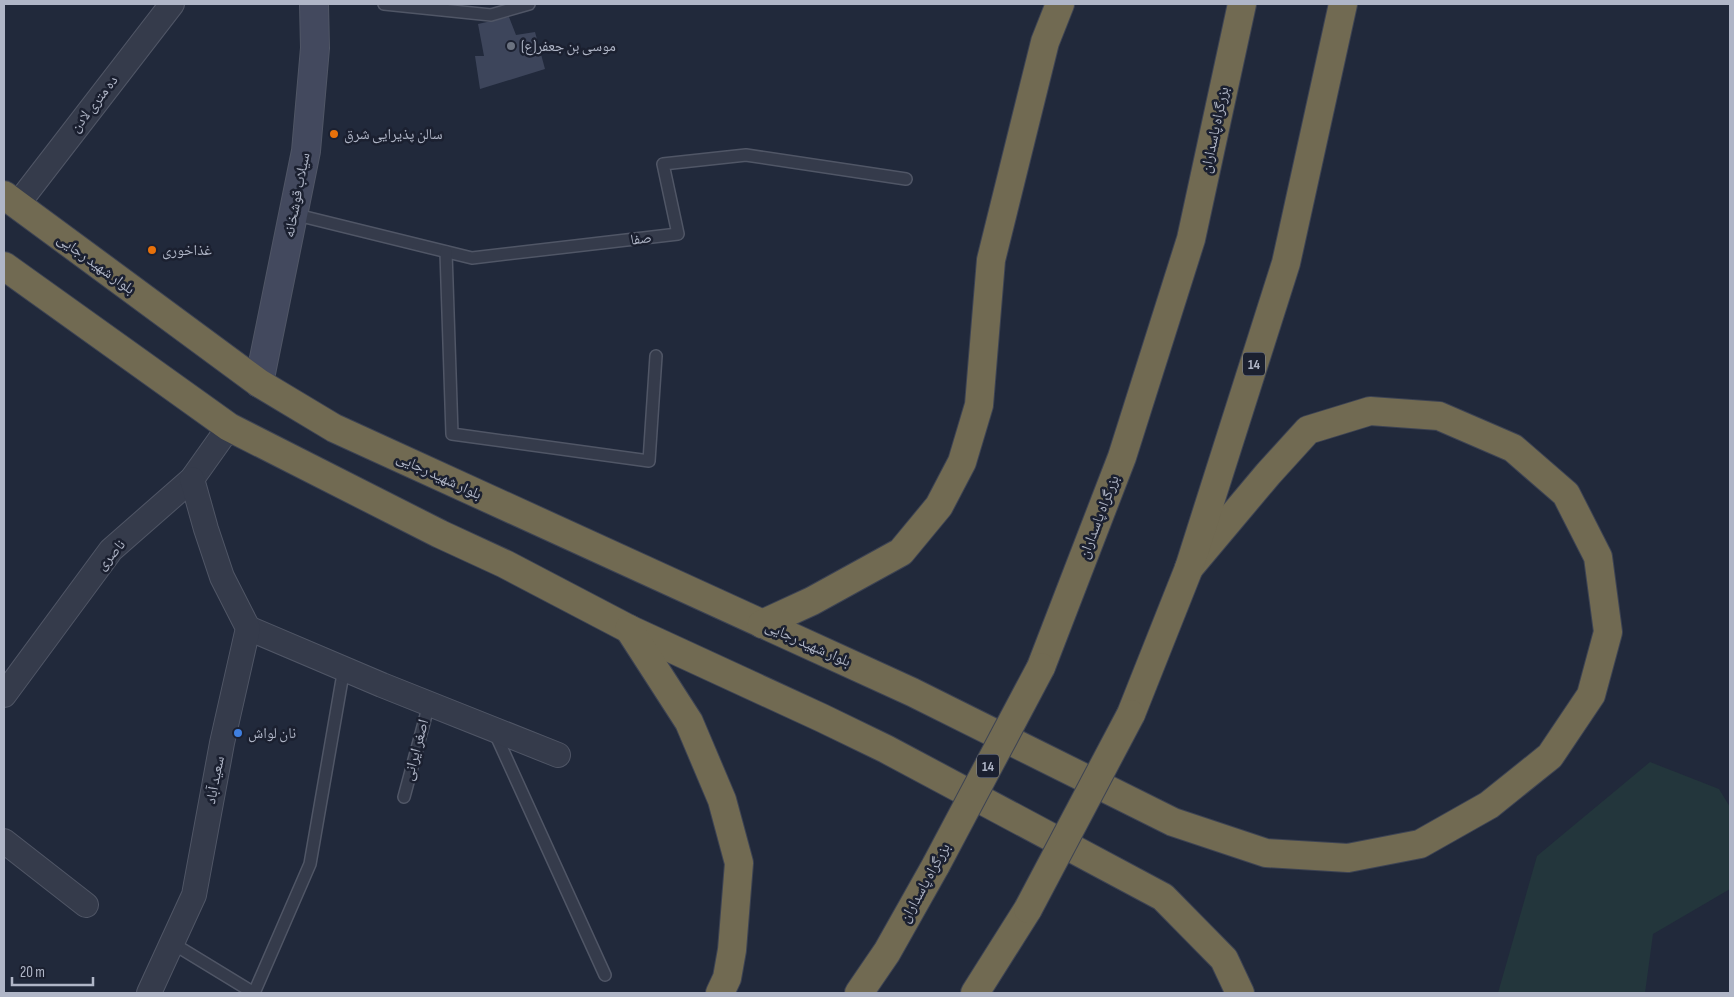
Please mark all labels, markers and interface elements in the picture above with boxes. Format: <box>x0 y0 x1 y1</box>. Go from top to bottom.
place label: موسی بن جعفر(ع) <box>521 37 616 56</box>
marker: موسی بن جعفر(ع) <box>505 40 517 52</box>
street label: ده متری لادن <box>66 72 122 136</box>
street label: بزرگراه پاسداران <box>1197 85 1233 175</box>
place label: سالن پذیرایی شرق <box>344 125 443 144</box>
marker: سالن پذیرایی شرق <box>328 128 340 140</box>
street label: سیلاب قوشخانه <box>279 151 315 239</box>
street label: صفا <box>629 228 653 250</box>
street label: بلوار شهید رجایی <box>53 229 139 299</box>
place label: غذاخوری <box>162 241 212 260</box>
marker: غذاخوری <box>146 244 158 256</box>
road number: 14 <box>1243 352 1265 376</box>
street label: بلوار شهید رجایی <box>393 448 485 504</box>
street label: بزرگراه پاسداران <box>1074 473 1124 561</box>
street label: ناصری <box>92 536 130 574</box>
street label: بلوار شهید رجایی <box>762 617 854 671</box>
street label: اصغر ایرانی <box>399 717 433 783</box>
place label: نان لواش <box>248 724 296 743</box>
marker: نان لواش <box>232 727 244 739</box>
street label: سعید آباد <box>201 754 229 806</box>
road number: 14 <box>977 754 999 778</box>
street label: بزرگراه پاسداران <box>895 840 955 926</box>
scale bar <box>12 954 94 986</box>
text: 20 m <box>20 963 45 982</box>

